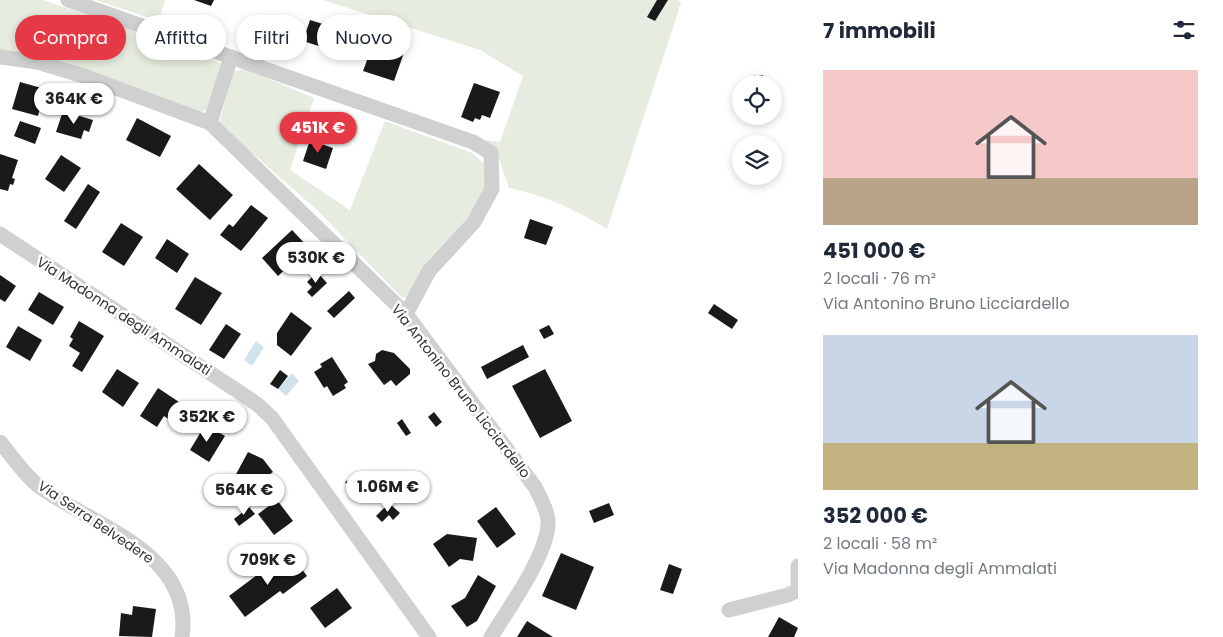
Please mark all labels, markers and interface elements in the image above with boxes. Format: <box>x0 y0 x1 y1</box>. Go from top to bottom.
chip: Compra <box>15 15 126 60</box>
chip: Affitta <box>136 15 226 60</box>
chip: Filtri <box>236 15 307 60</box>
chip: Nuovo <box>317 15 411 60</box>
text: 7 immobili <box>823 16 936 45</box>
icon: filters <box>1170 16 1198 44</box>
map controls <box>732 75 782 185</box>
button: locate <box>732 75 782 125</box>
pin: 364K € <box>33 82 115 125</box>
text: 364K € <box>45 87 103 110</box>
icon: home <box>966 102 1056 192</box>
pin: 451K € <box>277 112 359 154</box>
text: 451K € <box>291 116 345 139</box>
button: layers <box>732 135 782 185</box>
text: 451 000 € <box>823 236 925 265</box>
pin: 530K € <box>275 242 357 284</box>
text: 530K € <box>287 246 345 269</box>
street label: Via Madonna degli Ammalati <box>33 252 215 380</box>
text: 2 locali · 76 m² <box>823 267 936 290</box>
text: Via Antonino Bruno Licciardello <box>823 292 1069 315</box>
street label: Via Antonino Bruno Licciardello <box>387 300 535 482</box>
icon: home <box>966 367 1056 457</box>
pin: 352K € <box>166 400 248 443</box>
text: 352K € <box>179 405 235 428</box>
pin: 1.06M € <box>342 470 434 513</box>
pin: 564K € <box>203 474 285 516</box>
text: 1.06M € <box>357 475 419 498</box>
street label: Via Serra Belvedere <box>34 476 158 568</box>
text: 564K € <box>215 478 273 501</box>
text: 352 000 € <box>823 501 928 530</box>
text: 2 locali · 58 m² <box>823 532 937 555</box>
pin: 709K € <box>227 544 309 586</box>
text: 709K € <box>240 548 296 571</box>
text: Via Madonna degli Ammalati <box>823 557 1057 580</box>

